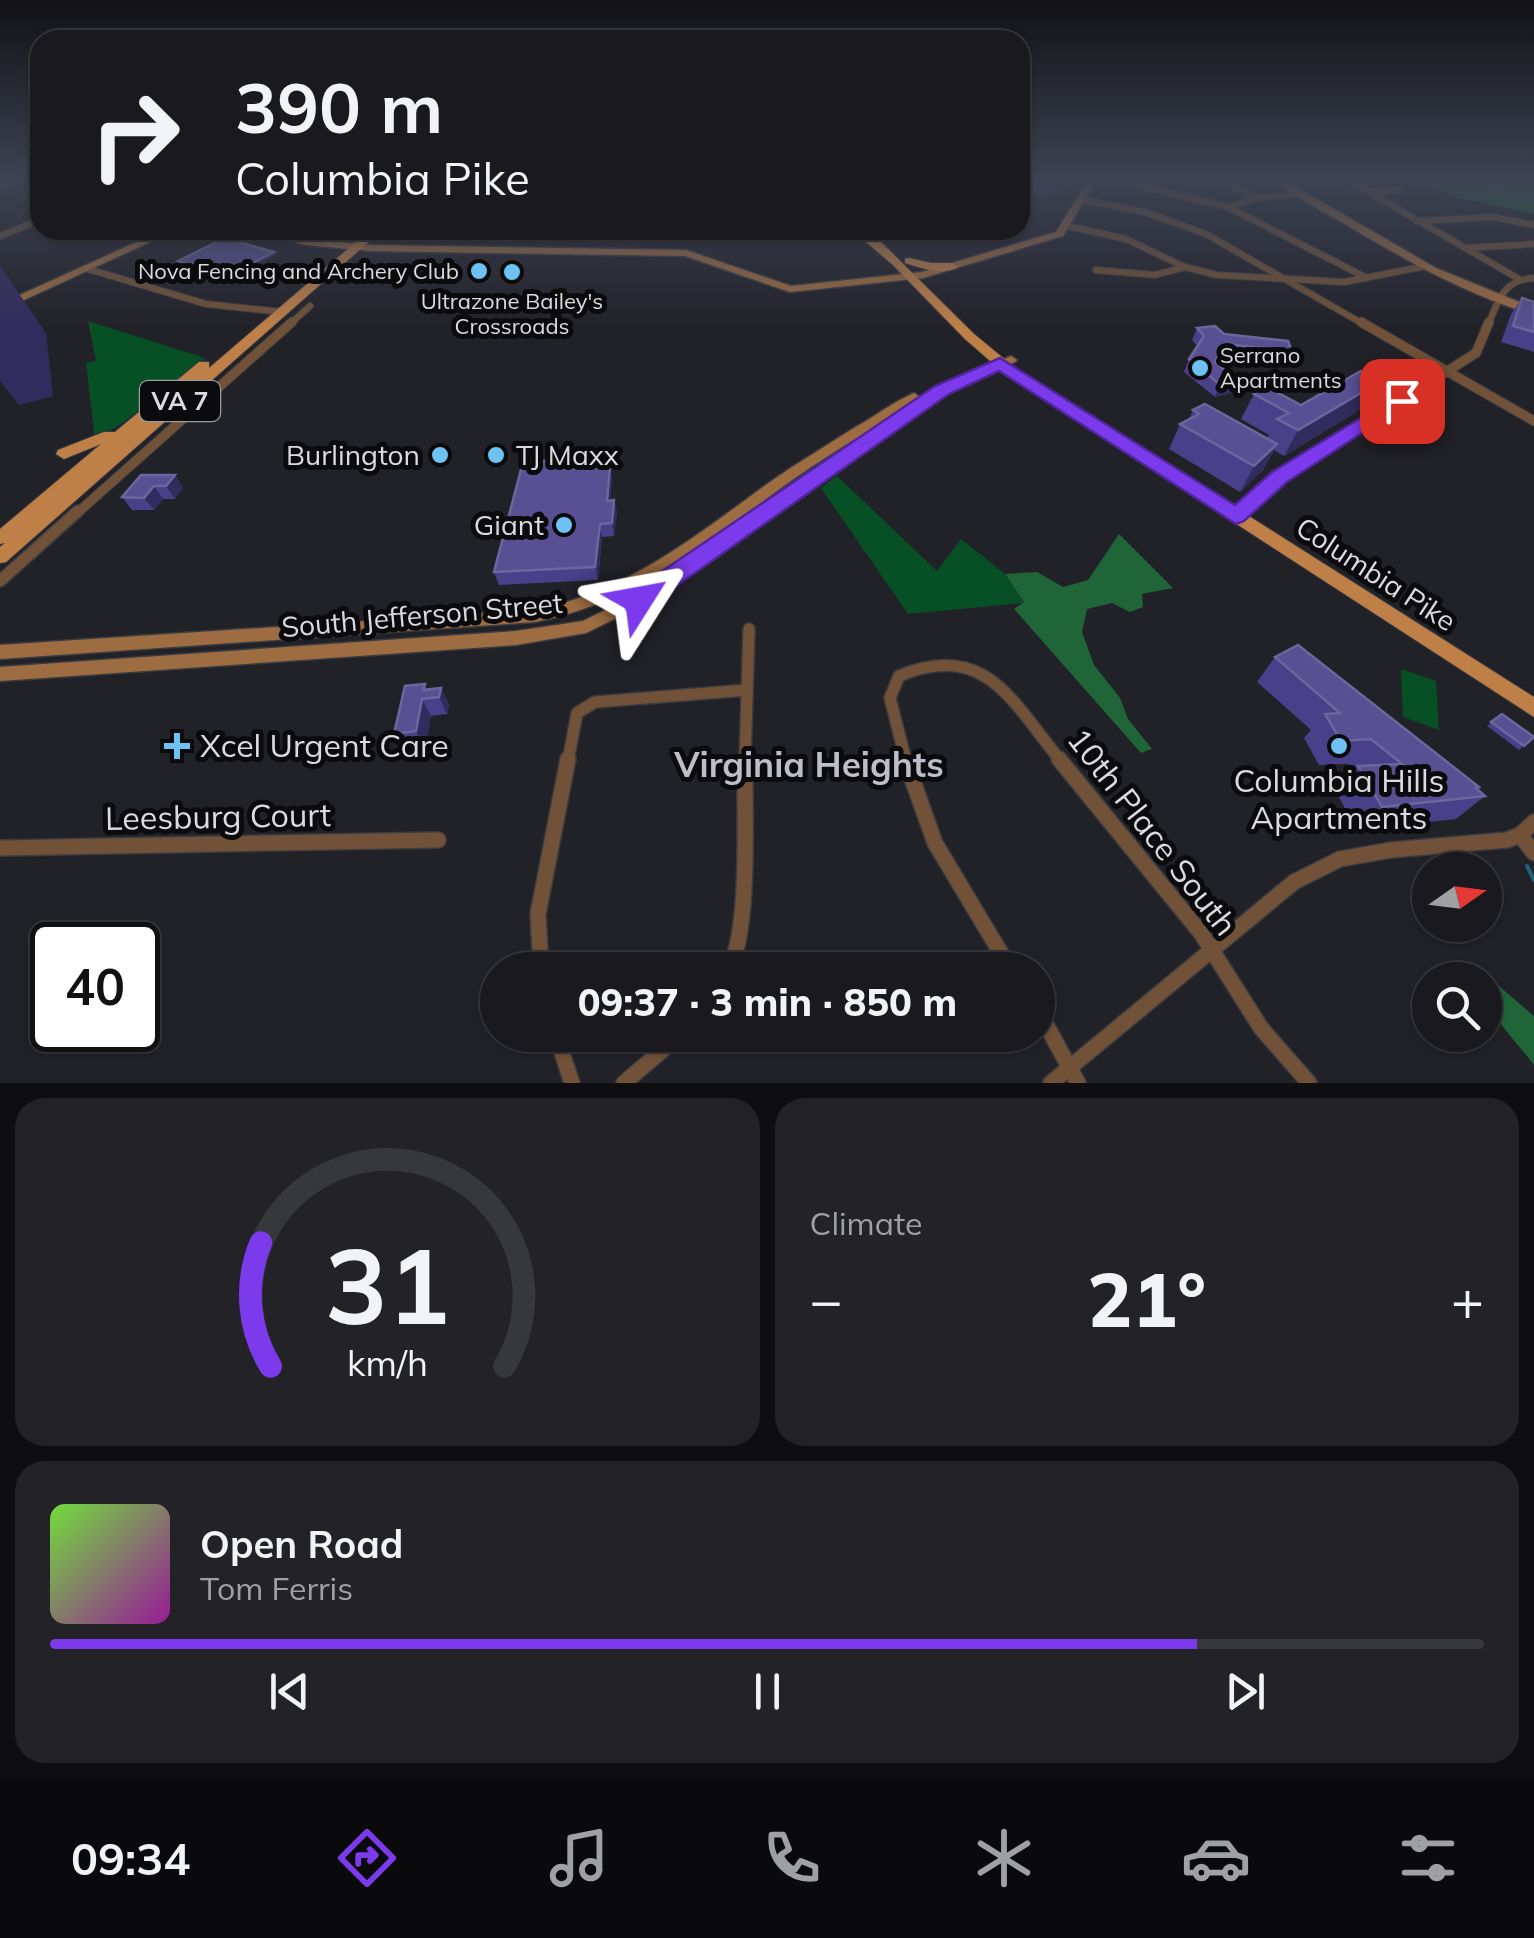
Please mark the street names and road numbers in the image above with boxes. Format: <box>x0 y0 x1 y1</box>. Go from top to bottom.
road number: VA 7 <box>140 381 220 421</box>
street label: Columbia Pike <box>1290 509 1463 638</box>
street label: South Jefferson Street <box>280 585 564 644</box>
street label: 10th Place South <box>1059 720 1246 943</box>
street label: Leesburg Court <box>105 794 331 838</box>

